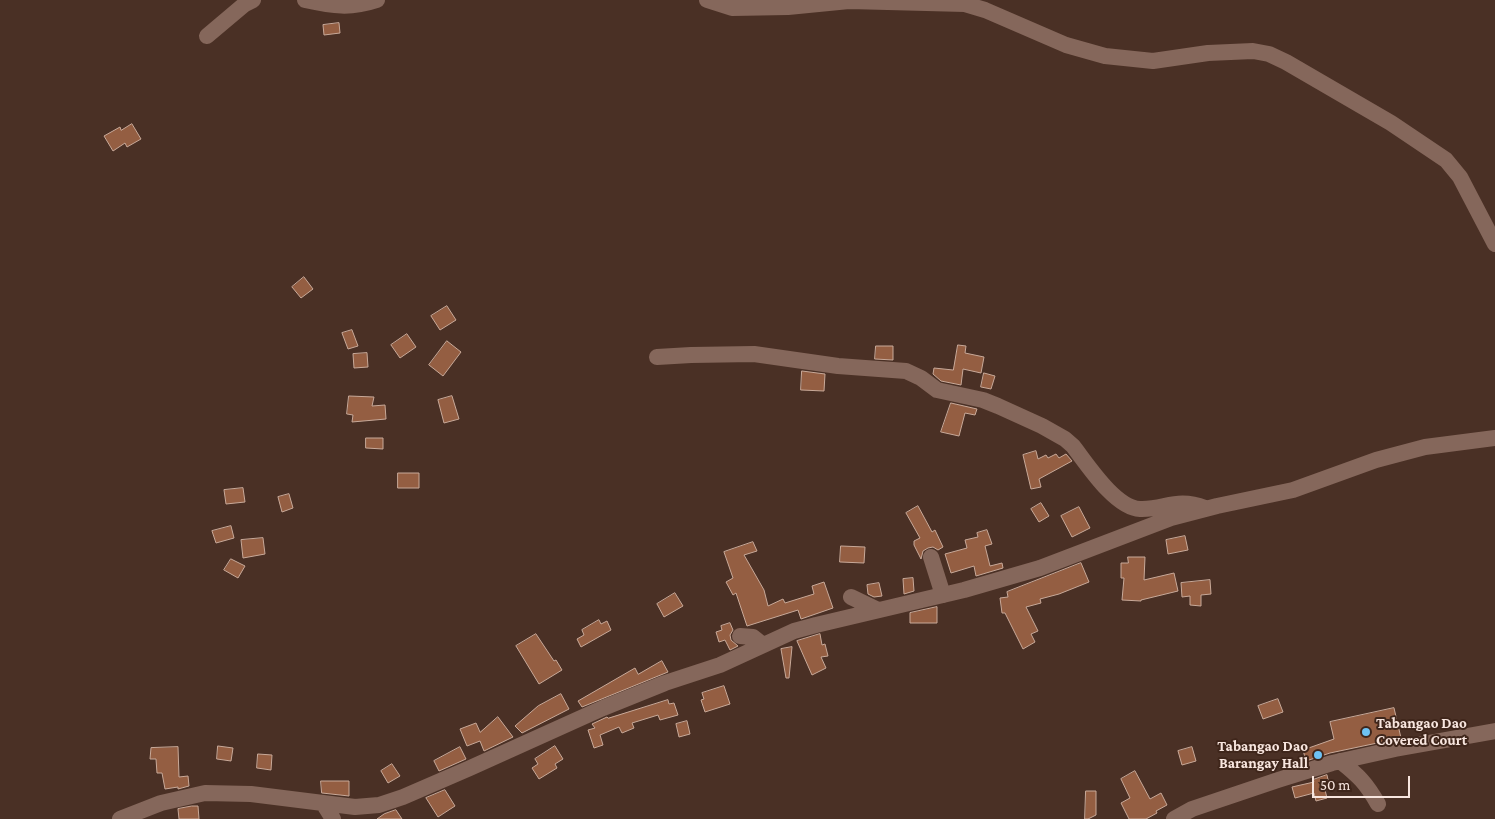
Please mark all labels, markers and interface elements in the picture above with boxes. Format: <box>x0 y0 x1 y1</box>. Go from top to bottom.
place label: Tabangao Dao Covered Court <box>1376 714 1467 749</box>
marker: Tabangao Dao Covered Court <box>1360 726 1372 738</box>
place label: Tabangao Dao Barangay Hall <box>1217 737 1308 772</box>
marker: Tabangao Dao Barangay Hall <box>1312 749 1324 761</box>
scale bar <box>1315 766 1412 798</box>
text: 50 m <box>1320 777 1350 793</box>

